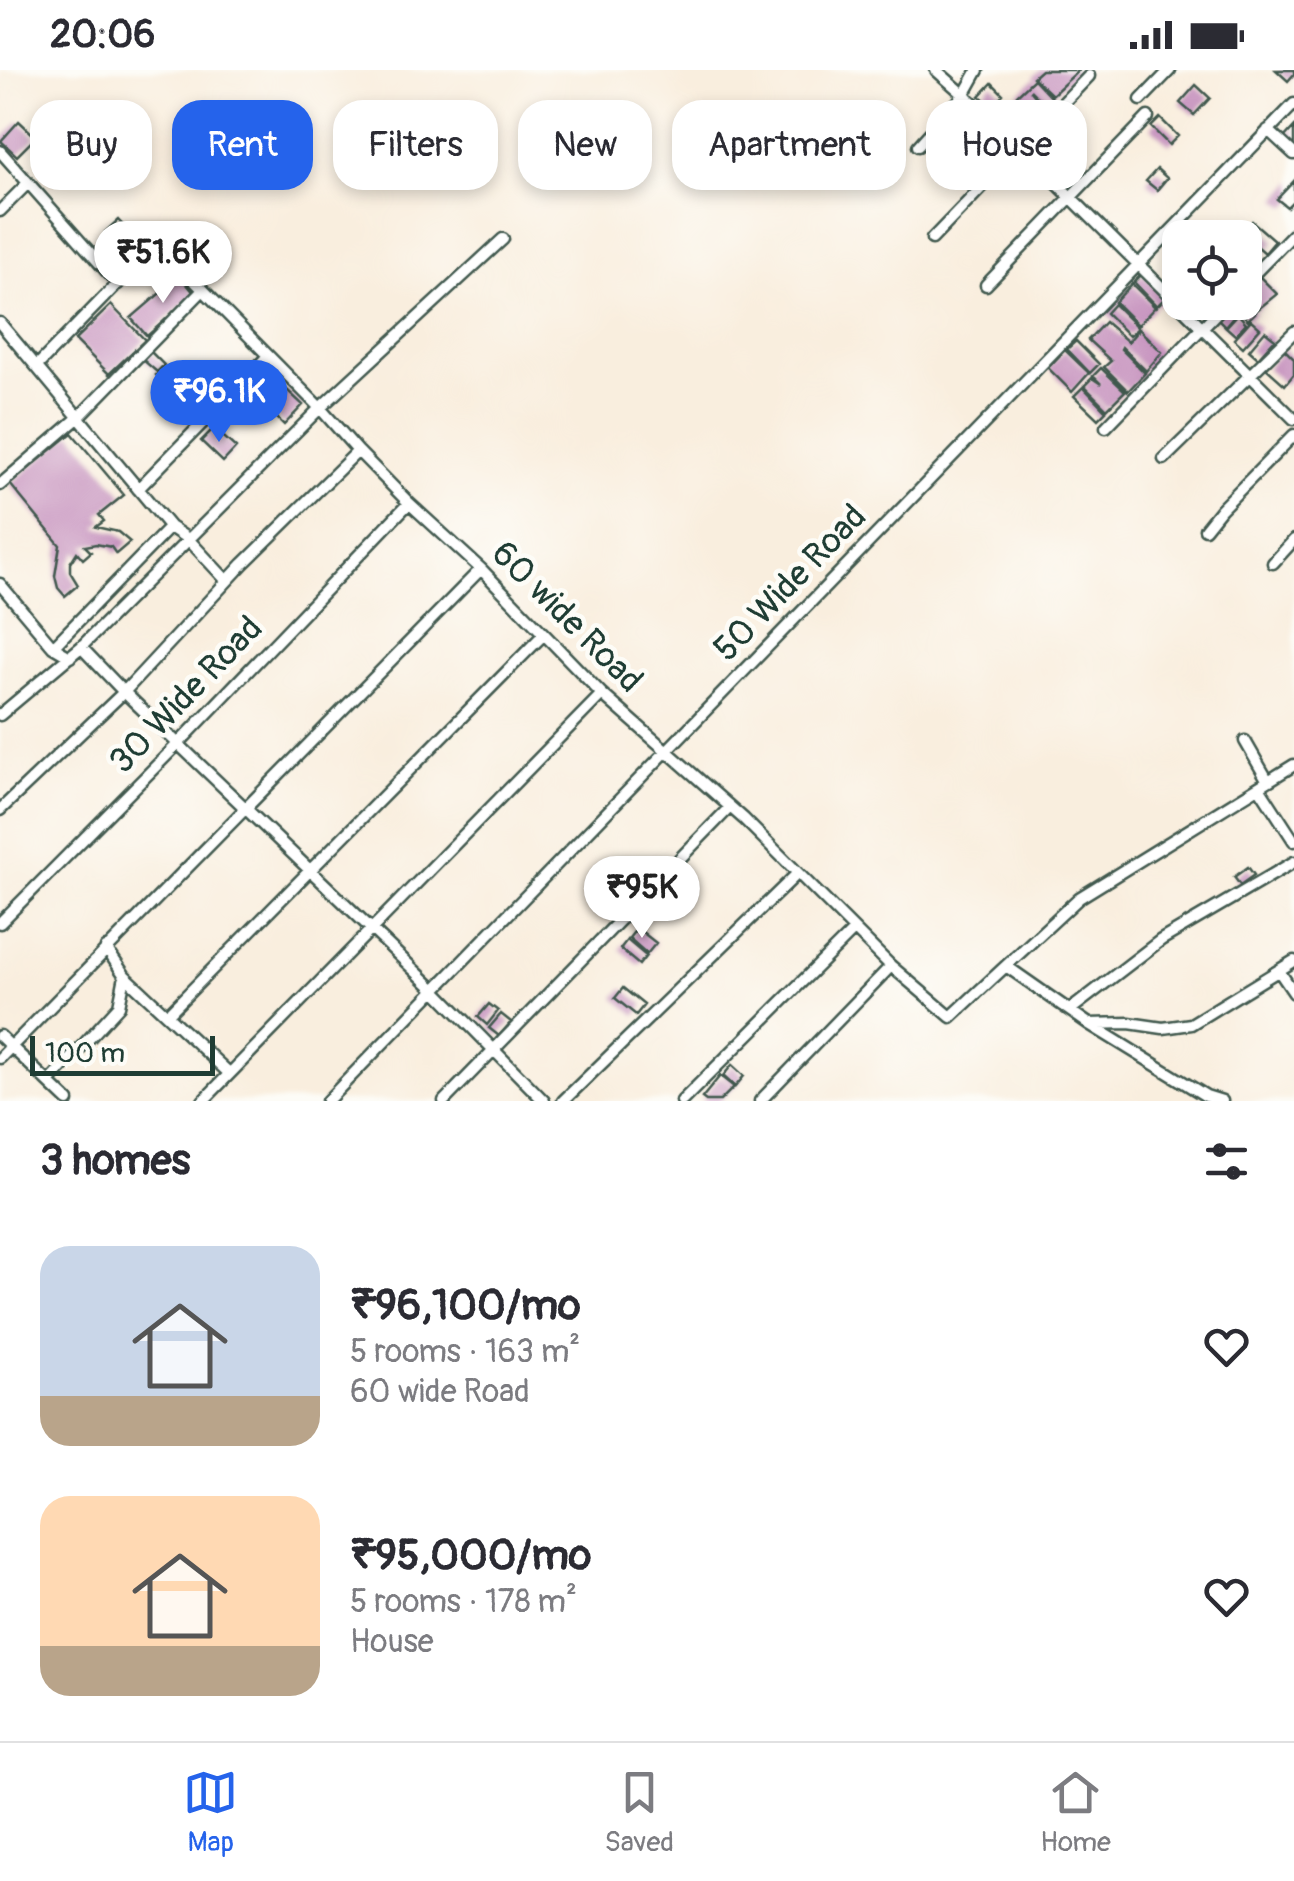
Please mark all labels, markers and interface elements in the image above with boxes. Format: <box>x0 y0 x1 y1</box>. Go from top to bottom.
text: 20:06 <box>50 11 155 59</box>
chip: Buy <box>30 100 152 190</box>
chip: Rent <box>172 100 313 190</box>
chip: Filters <box>333 100 498 190</box>
chip: New <box>518 100 652 190</box>
chip: Apartment <box>672 100 906 190</box>
chip: House <box>926 100 1087 190</box>
map controls <box>1162 220 1262 320</box>
button: locate <box>1162 220 1262 320</box>
pin: ₹51.6K <box>82 221 244 306</box>
text: ₹51.6K <box>116 233 210 273</box>
pin: ₹96.1K <box>138 360 300 445</box>
text: ₹96.1K <box>172 372 266 412</box>
street label: 50 Wide Road <box>704 495 876 671</box>
street label: 60 wide Road <box>482 532 652 702</box>
street label: 30 Wide Road <box>100 607 272 783</box>
pin: ₹95K <box>583 856 701 941</box>
text: ₹95K <box>606 868 678 908</box>
scale bar <box>30 1031 215 1076</box>
text: 100 m <box>45 1036 125 1071</box>
icon: filters <box>1199 1134 1254 1189</box>
text: 3 homes <box>40 1135 190 1187</box>
text: ₹96,100/mo <box>350 1280 581 1332</box>
icon: home <box>120 1286 240 1406</box>
icon: heart <box>1199 1319 1254 1374</box>
text: 5 rooms · 163 m² <box>350 1332 580 1372</box>
text: 60 wide Road <box>350 1372 530 1412</box>
text: ₹95,000/mo <box>350 1530 591 1582</box>
icon: home <box>120 1536 240 1656</box>
icon: heart <box>1199 1569 1254 1624</box>
text: 5 rooms · 178 m² <box>350 1582 577 1622</box>
text: House <box>350 1622 434 1662</box>
tab: Map <box>183 1765 238 1860</box>
tab: Saved <box>604 1765 674 1860</box>
tab: Home <box>1040 1765 1111 1860</box>

